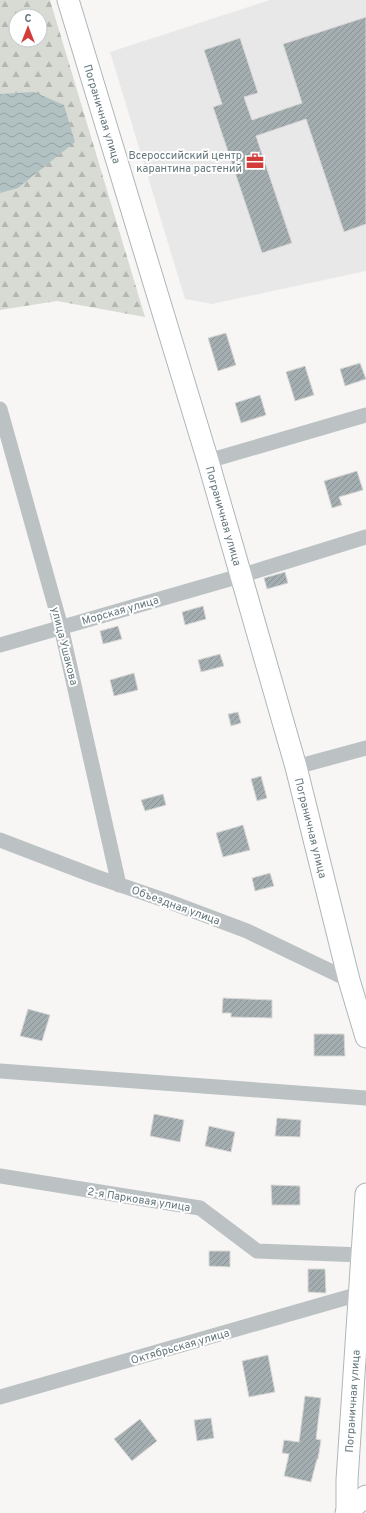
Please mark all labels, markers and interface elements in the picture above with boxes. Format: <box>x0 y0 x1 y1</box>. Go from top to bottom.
north arrow <box>8 8 48 48</box>
text: С <box>24 12 32 26</box>
street label: Пограничная улица <box>80 63 123 166</box>
place label: Всероссийский центр карантина растений <box>128 149 242 176</box>
office icon: Всероссийский центр карантина растений <box>245 151 265 171</box>
street label: Пограничная улица <box>202 465 244 568</box>
street label: Морская улица <box>80 593 161 629</box>
street label: улица Ушакова <box>48 606 81 687</box>
street label: Пограничная улица <box>291 777 329 880</box>
street label: Объездная улица <box>129 883 222 929</box>
street label: 2-я Парковая улица <box>86 1185 191 1215</box>
street label: Октябрьская улица <box>129 1326 231 1368</box>
street label: Пограничная улица <box>343 1349 364 1453</box>

